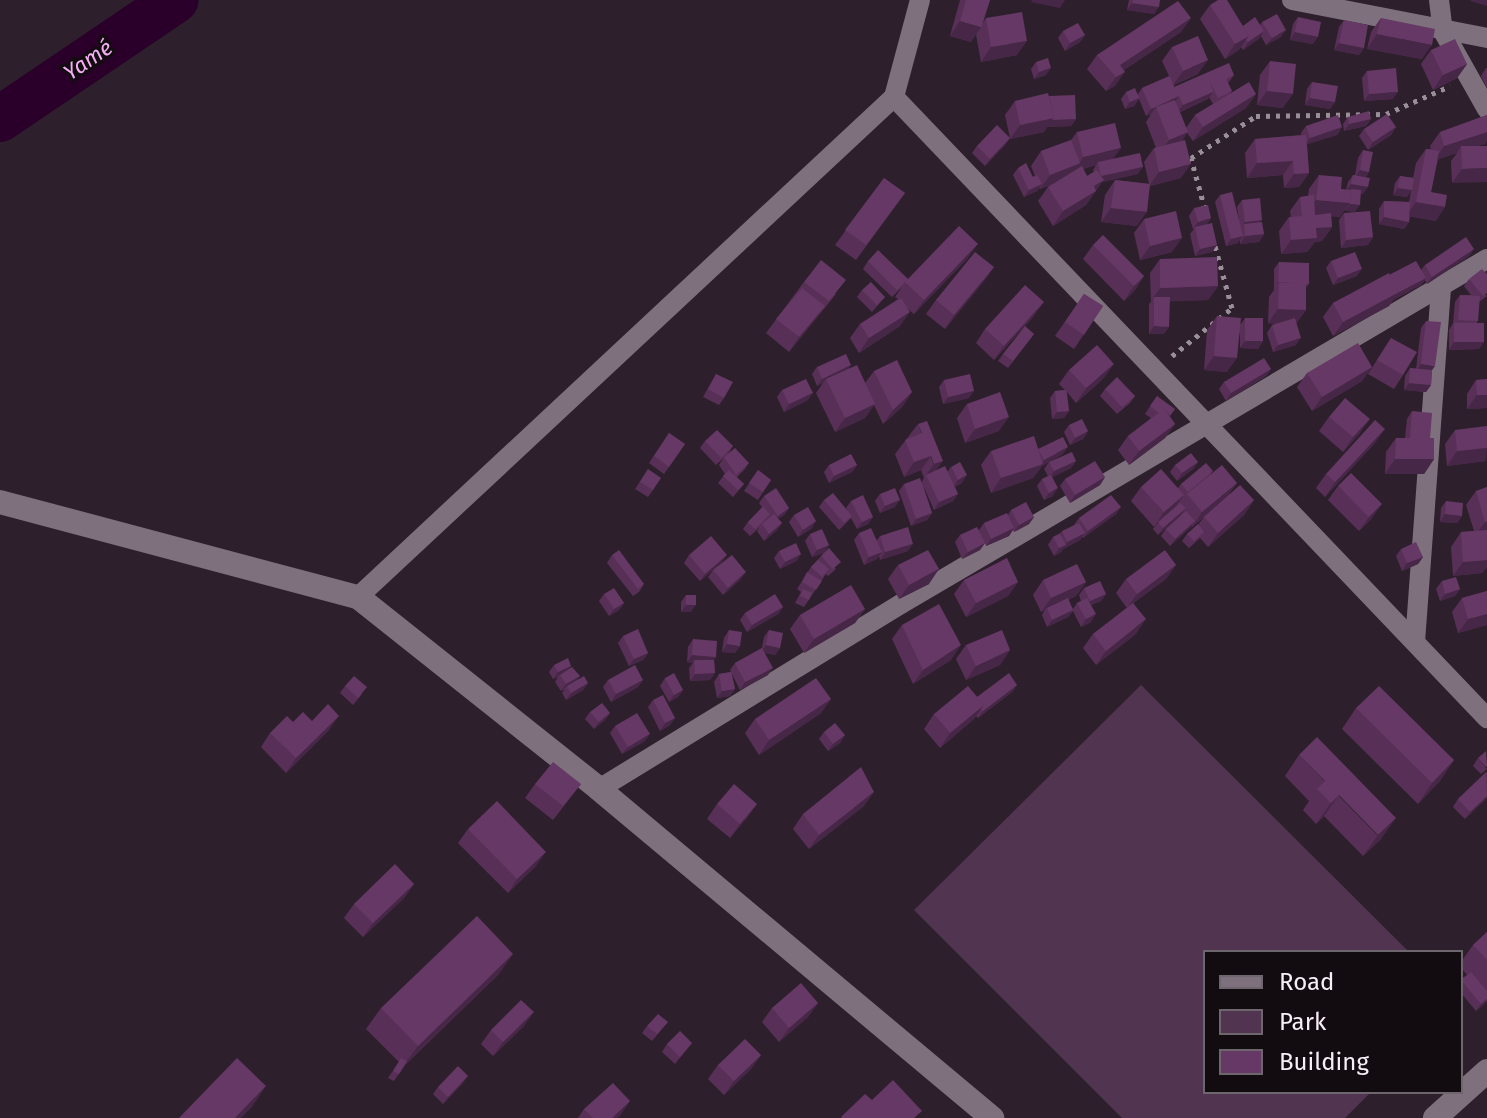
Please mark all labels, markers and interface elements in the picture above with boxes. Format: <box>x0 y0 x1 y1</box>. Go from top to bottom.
water label: Yamé <box>59 34 117 86</box>
legend <box>1203 950 1463 1094</box>
text: Road <box>1279 968 1334 996</box>
text: Park <box>1279 1008 1326 1036</box>
text: Building <box>1279 1048 1369 1076</box>

